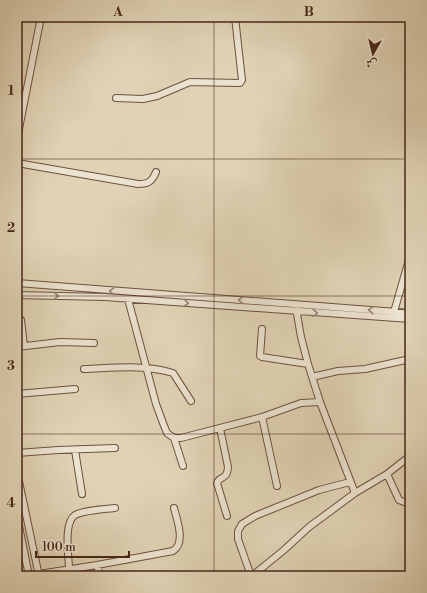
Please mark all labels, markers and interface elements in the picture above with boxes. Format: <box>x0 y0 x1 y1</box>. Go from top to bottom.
text: A <box>112 4 123 20</box>
text: B <box>304 4 314 20</box>
north arrow <box>353 34 393 74</box>
text: ش <box>365 55 378 71</box>
text: 1 <box>8 83 15 99</box>
text: 2 <box>7 220 15 236</box>
one-way arrow <box>109 286 115 295</box>
one-way arrow <box>53 292 59 300</box>
one-way arrow <box>238 296 244 305</box>
one-way arrow <box>183 299 189 308</box>
one-way arrow <box>368 306 374 315</box>
one-way arrow <box>312 308 318 317</box>
text: 3 <box>7 358 15 374</box>
text: 4 <box>7 495 16 511</box>
scale bar <box>36 533 129 559</box>
text: 100 m <box>42 540 76 555</box>

